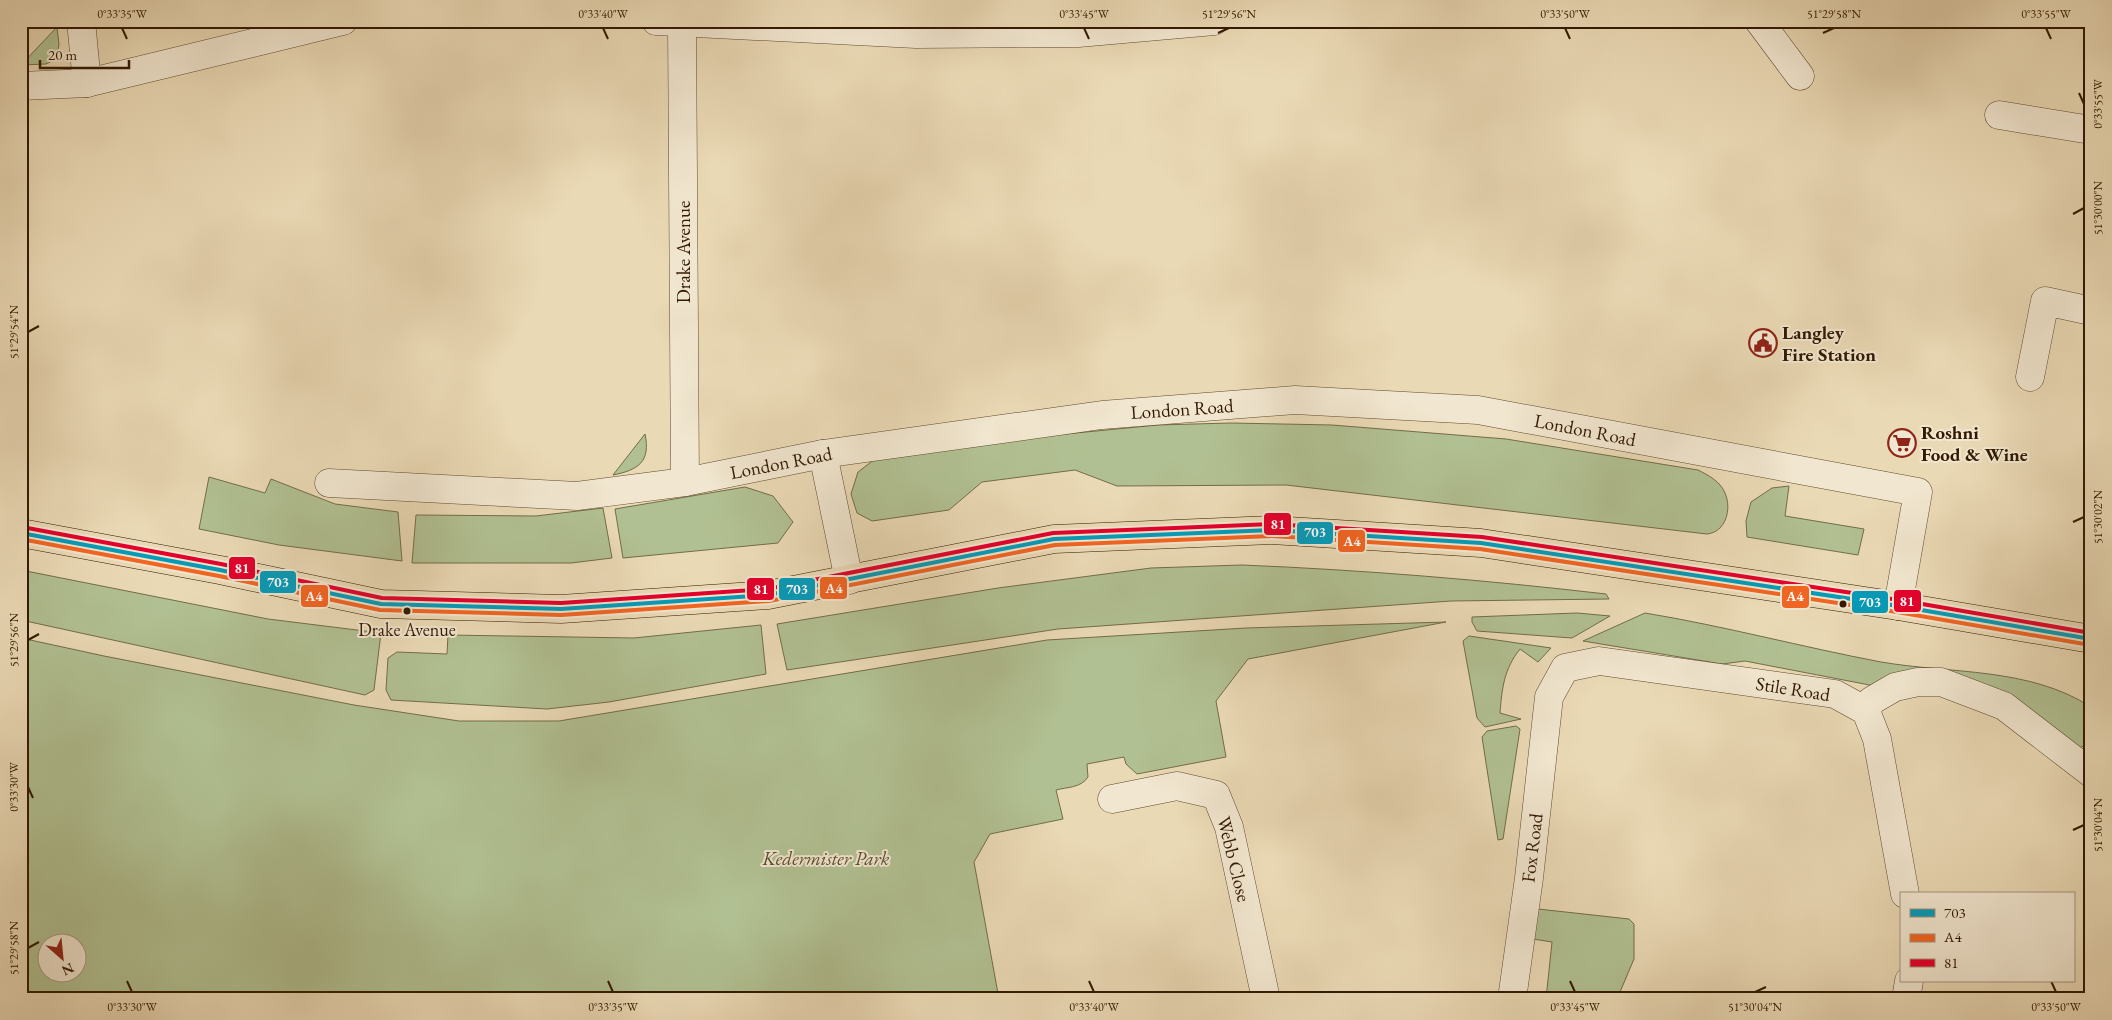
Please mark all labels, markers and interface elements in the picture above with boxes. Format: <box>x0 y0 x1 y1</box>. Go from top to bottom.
text: 0°33'35"W <box>97 6 148 22</box>
text: 0°33'40"W <box>578 6 629 22</box>
text: 0°33'45"W <box>1059 6 1110 22</box>
text: 51°29'56"N <box>1202 6 1256 22</box>
text: 0°33'50"W <box>1540 6 1591 22</box>
text: 51°29'58"N <box>1807 6 1861 22</box>
text: 0°33'55"W <box>2021 6 2072 22</box>
scale bar <box>40 38 129 70</box>
text: 20 m <box>48 45 77 64</box>
text: 0°33'55"W <box>2090 78 2106 129</box>
text: 51°30'00"N <box>2090 181 2106 235</box>
street label: Drake Avenue <box>671 201 696 303</box>
text: 51°29'54"N <box>6 305 22 359</box>
place label: Langley Fire Station <box>1782 320 1876 367</box>
public building icon: Langley Fire Station <box>1748 328 1778 358</box>
street label: London Road <box>1130 393 1235 425</box>
street label: London Road <box>1532 408 1638 452</box>
place label: Roshni Food & Wine <box>1921 420 2028 467</box>
supermarket icon: Roshni Food & Wine <box>1887 428 1917 458</box>
street label: London Road <box>728 441 834 485</box>
text: 51°30'02"N <box>2090 490 2106 544</box>
line badge: 81 <box>1263 512 1292 536</box>
text: 81 <box>1271 515 1285 533</box>
line badge: 703 <box>1296 521 1334 545</box>
text: 703 <box>1304 523 1326 541</box>
line badge: A4 <box>1337 529 1366 553</box>
text: A4 <box>1342 532 1361 550</box>
line badge: 81 <box>228 556 256 580</box>
text: 81 <box>235 559 249 577</box>
line badge: 703 <box>259 570 297 594</box>
text: 703 <box>267 573 289 591</box>
line badge: A4 <box>819 576 848 600</box>
line badge: 81 <box>746 577 775 601</box>
line badge: 703 <box>778 577 816 601</box>
text: A4 <box>824 579 843 597</box>
text: 81 <box>754 580 768 598</box>
text: 703 <box>786 580 808 598</box>
line badge: A4 <box>300 584 329 608</box>
line badge: A4 <box>1781 585 1810 609</box>
text: A4 <box>304 587 323 605</box>
text: A4 <box>1785 587 1804 605</box>
line badge: 81 <box>1893 589 1922 613</box>
line badge: 703 <box>1851 590 1889 614</box>
text: 81 <box>1900 592 1914 610</box>
text: 703 <box>1859 593 1881 611</box>
unlabelled marker <box>1838 599 1848 609</box>
marker: Drake Avenue <box>402 606 412 616</box>
text: 51°29'56"N <box>6 613 22 667</box>
place label: Drake Avenue <box>358 618 456 641</box>
street label: Stile Road <box>1754 671 1832 707</box>
text: 0°33'30"W <box>6 761 22 812</box>
text: 51°30'04"N <box>2090 798 2106 852</box>
street label: Fox Road <box>1515 812 1549 884</box>
street label: Webb Close <box>1211 814 1257 904</box>
park label: Kedermister Park <box>762 846 890 871</box>
legend <box>1900 892 2074 982</box>
text: 703 <box>1944 903 1966 922</box>
text: 51°29'58"N <box>6 921 22 975</box>
text: A4 <box>1943 927 1962 946</box>
north arrow <box>38 932 88 982</box>
text: 81 <box>1944 953 1958 972</box>
text: N <box>58 959 77 980</box>
text: 0°33'30"W <box>107 999 158 1015</box>
text: 0°33'35"W <box>588 999 639 1015</box>
text: 0°33'40"W <box>1069 999 1120 1015</box>
text: 0°33'45"W <box>1550 999 1601 1015</box>
text: 51°30'04"N <box>1728 999 1782 1015</box>
text: 0°33'50"W <box>2031 999 2082 1015</box>

